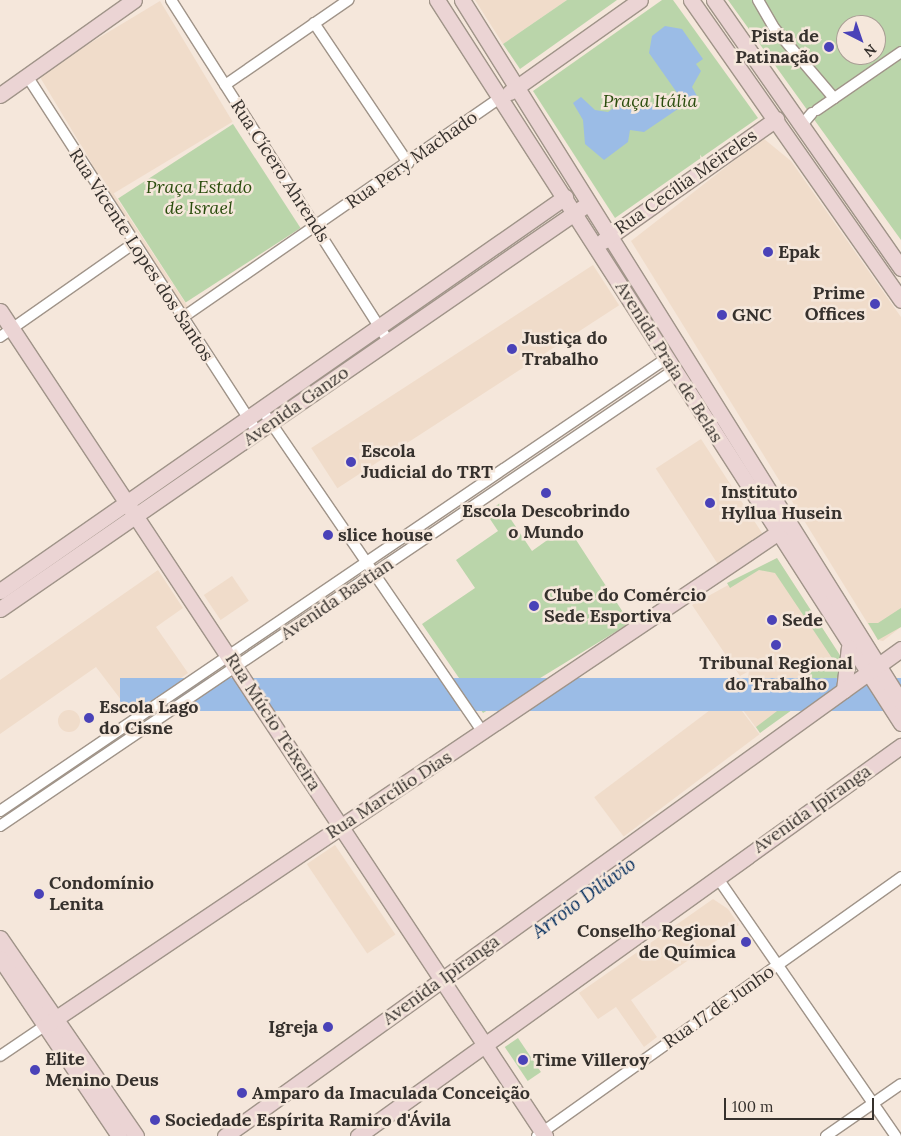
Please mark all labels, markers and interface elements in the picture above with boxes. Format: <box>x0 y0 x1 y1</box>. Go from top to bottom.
north arrow <box>836 15 886 65</box>
place label: Pista de Patinação <box>735 26 819 68</box>
text: N <box>860 40 880 61</box>
marker: Pista de Patinação <box>823 41 835 53</box>
park label: Praça Itália <box>603 90 697 112</box>
street label: Rua Cícero Ahrends <box>226 96 334 246</box>
street label: Rua Pery Machado <box>342 107 482 213</box>
street label: Rua Cecília Meireles <box>611 125 761 239</box>
street label: Rua Vicente Lopes dos Santos <box>64 145 218 365</box>
park label: Praça Estado de Israel <box>146 177 252 220</box>
place label: Epak <box>778 241 820 263</box>
marker: Epak <box>762 246 774 258</box>
street label: Avenida Praia de Belas <box>611 277 727 447</box>
place label: Prime Offices <box>805 283 865 326</box>
marker: Prime Offices <box>869 298 881 310</box>
place label: GNC <box>732 304 772 326</box>
marker: GNC <box>716 309 728 321</box>
place label: Justiça do Trabalho <box>522 328 607 370</box>
marker: Justiça do Trabalho <box>506 343 518 355</box>
street label: Avenida Ganzo <box>239 362 353 450</box>
place label: Escola Judicial do TRT <box>361 441 493 484</box>
marker: Escola Judicial do TRT <box>345 456 357 468</box>
place label: Instituto Hyllua Husein <box>721 482 842 524</box>
marker: Escola Descobrindo o Mundo <box>540 487 552 499</box>
marker: Instituto Hyllua Husein <box>703 496 717 510</box>
place label: Escola Descobrindo o Mundo <box>462 501 630 544</box>
place label: slice house <box>338 524 433 546</box>
marker: slice house <box>322 529 334 541</box>
street label: Avenida Bastian <box>276 553 398 645</box>
place label: Clube do Comércio Sede Esportiva <box>544 585 706 628</box>
marker: Clube do Comércio Sede Esportiva <box>528 600 540 612</box>
place label: Sede <box>782 609 823 631</box>
marker: Sede <box>766 614 778 626</box>
marker: Tribunal Regional do Trabalho <box>770 639 782 651</box>
street label: Rua Múcio Teixeira <box>220 649 326 795</box>
place label: Tribunal Regional do Trabalho <box>699 653 853 696</box>
place label: Escola Lago do Cisne <box>99 697 198 740</box>
marker: Escola Lago do Cisne <box>83 712 95 724</box>
street label: Rua Marcílio Dias <box>322 746 456 844</box>
street label: Avenida Ipiranga <box>749 760 875 858</box>
water label: Arroio Dilúvio <box>528 853 640 943</box>
place label: Condomínio Lenita <box>49 873 154 916</box>
marker: Condomínio Lenita <box>33 888 45 900</box>
place label: Conselho Regional de Química <box>577 921 736 964</box>
street label: Avenida Ipiranga <box>378 930 504 1030</box>
marker: Conselho Regional de Química <box>740 936 752 948</box>
street label: Rua 17 de Junho <box>659 961 779 1053</box>
place label: Igreja <box>268 1016 318 1038</box>
marker: Igreja <box>322 1021 334 1033</box>
place label: Elite Menino Deus <box>45 1049 159 1092</box>
place label: Time Villeroy <box>533 1049 649 1071</box>
marker: Time Villeroy <box>517 1054 529 1066</box>
marker: Elite Menino Deus <box>29 1064 41 1076</box>
place label: Amparo da Imaculada Conceição <box>252 1082 530 1104</box>
marker: Amparo da Imaculada Conceição <box>236 1087 248 1099</box>
scale bar <box>726 1088 876 1120</box>
text: 100 m <box>732 1097 773 1116</box>
place label: Sociedade Espírita Ramiro d'Ávila <box>165 1109 451 1131</box>
marker: Sociedade Espírita Ramiro d'Ávila <box>149 1114 161 1126</box>

